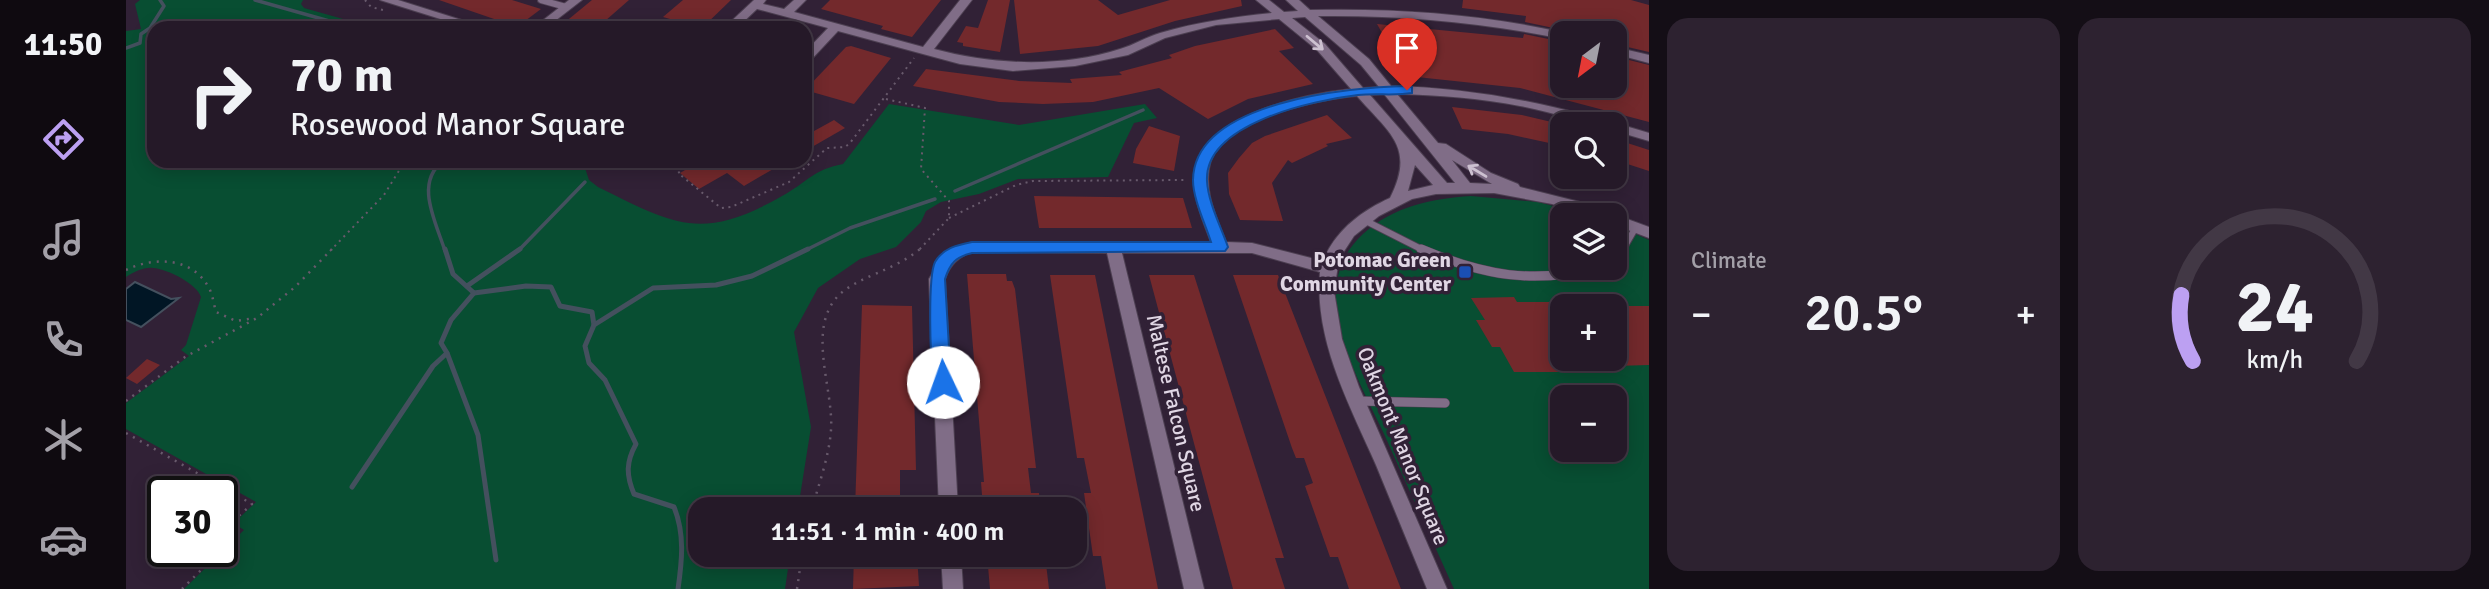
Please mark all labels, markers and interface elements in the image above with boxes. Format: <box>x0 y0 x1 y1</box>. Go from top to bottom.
pin <box>1377 18 1437 90</box>
north arrow <box>1550 21 1628 98</box>
map controls <box>1550 21 1627 462</box>
text: 11:50 <box>24 25 102 64</box>
icon: arrive <box>1388 29 1426 67</box>
one-way arrow <box>1305 35 1323 51</box>
text: 70 m <box>290 45 393 105</box>
icon: right <box>175 49 266 140</box>
text: Rosewood Manor Square <box>290 105 626 144</box>
button: search <box>1550 112 1627 189</box>
icon: directions <box>39 115 88 164</box>
one-way arrow <box>1468 163 1488 177</box>
button: layers <box>1550 203 1627 280</box>
icon: music <box>39 215 88 264</box>
text: Climate <box>1691 246 1767 275</box>
place label: Potomac Green Community Center <box>1280 247 1452 297</box>
text: 24 <box>2235 263 2314 352</box>
marker: Potomac Green Community Center <box>1457 264 1473 280</box>
text: 20.5° <box>1804 281 1923 345</box>
text: − <box>1691 291 1712 338</box>
text: + <box>2015 291 2036 338</box>
button: + <box>1550 294 1627 371</box>
street label: Maltese Falcon Square <box>1141 312 1211 514</box>
icon: phone <box>39 315 88 364</box>
street label: Oakmont Manor Square <box>1351 343 1455 549</box>
text: km/h <box>2246 343 2303 374</box>
position arrow <box>906 345 980 419</box>
button: − <box>1550 385 1627 462</box>
icon: climate <box>39 415 88 464</box>
speed limit sign: 30 <box>147 476 238 567</box>
icon: car <box>39 515 88 564</box>
text: 11:51 · 1 min · 400 m <box>771 516 1004 548</box>

